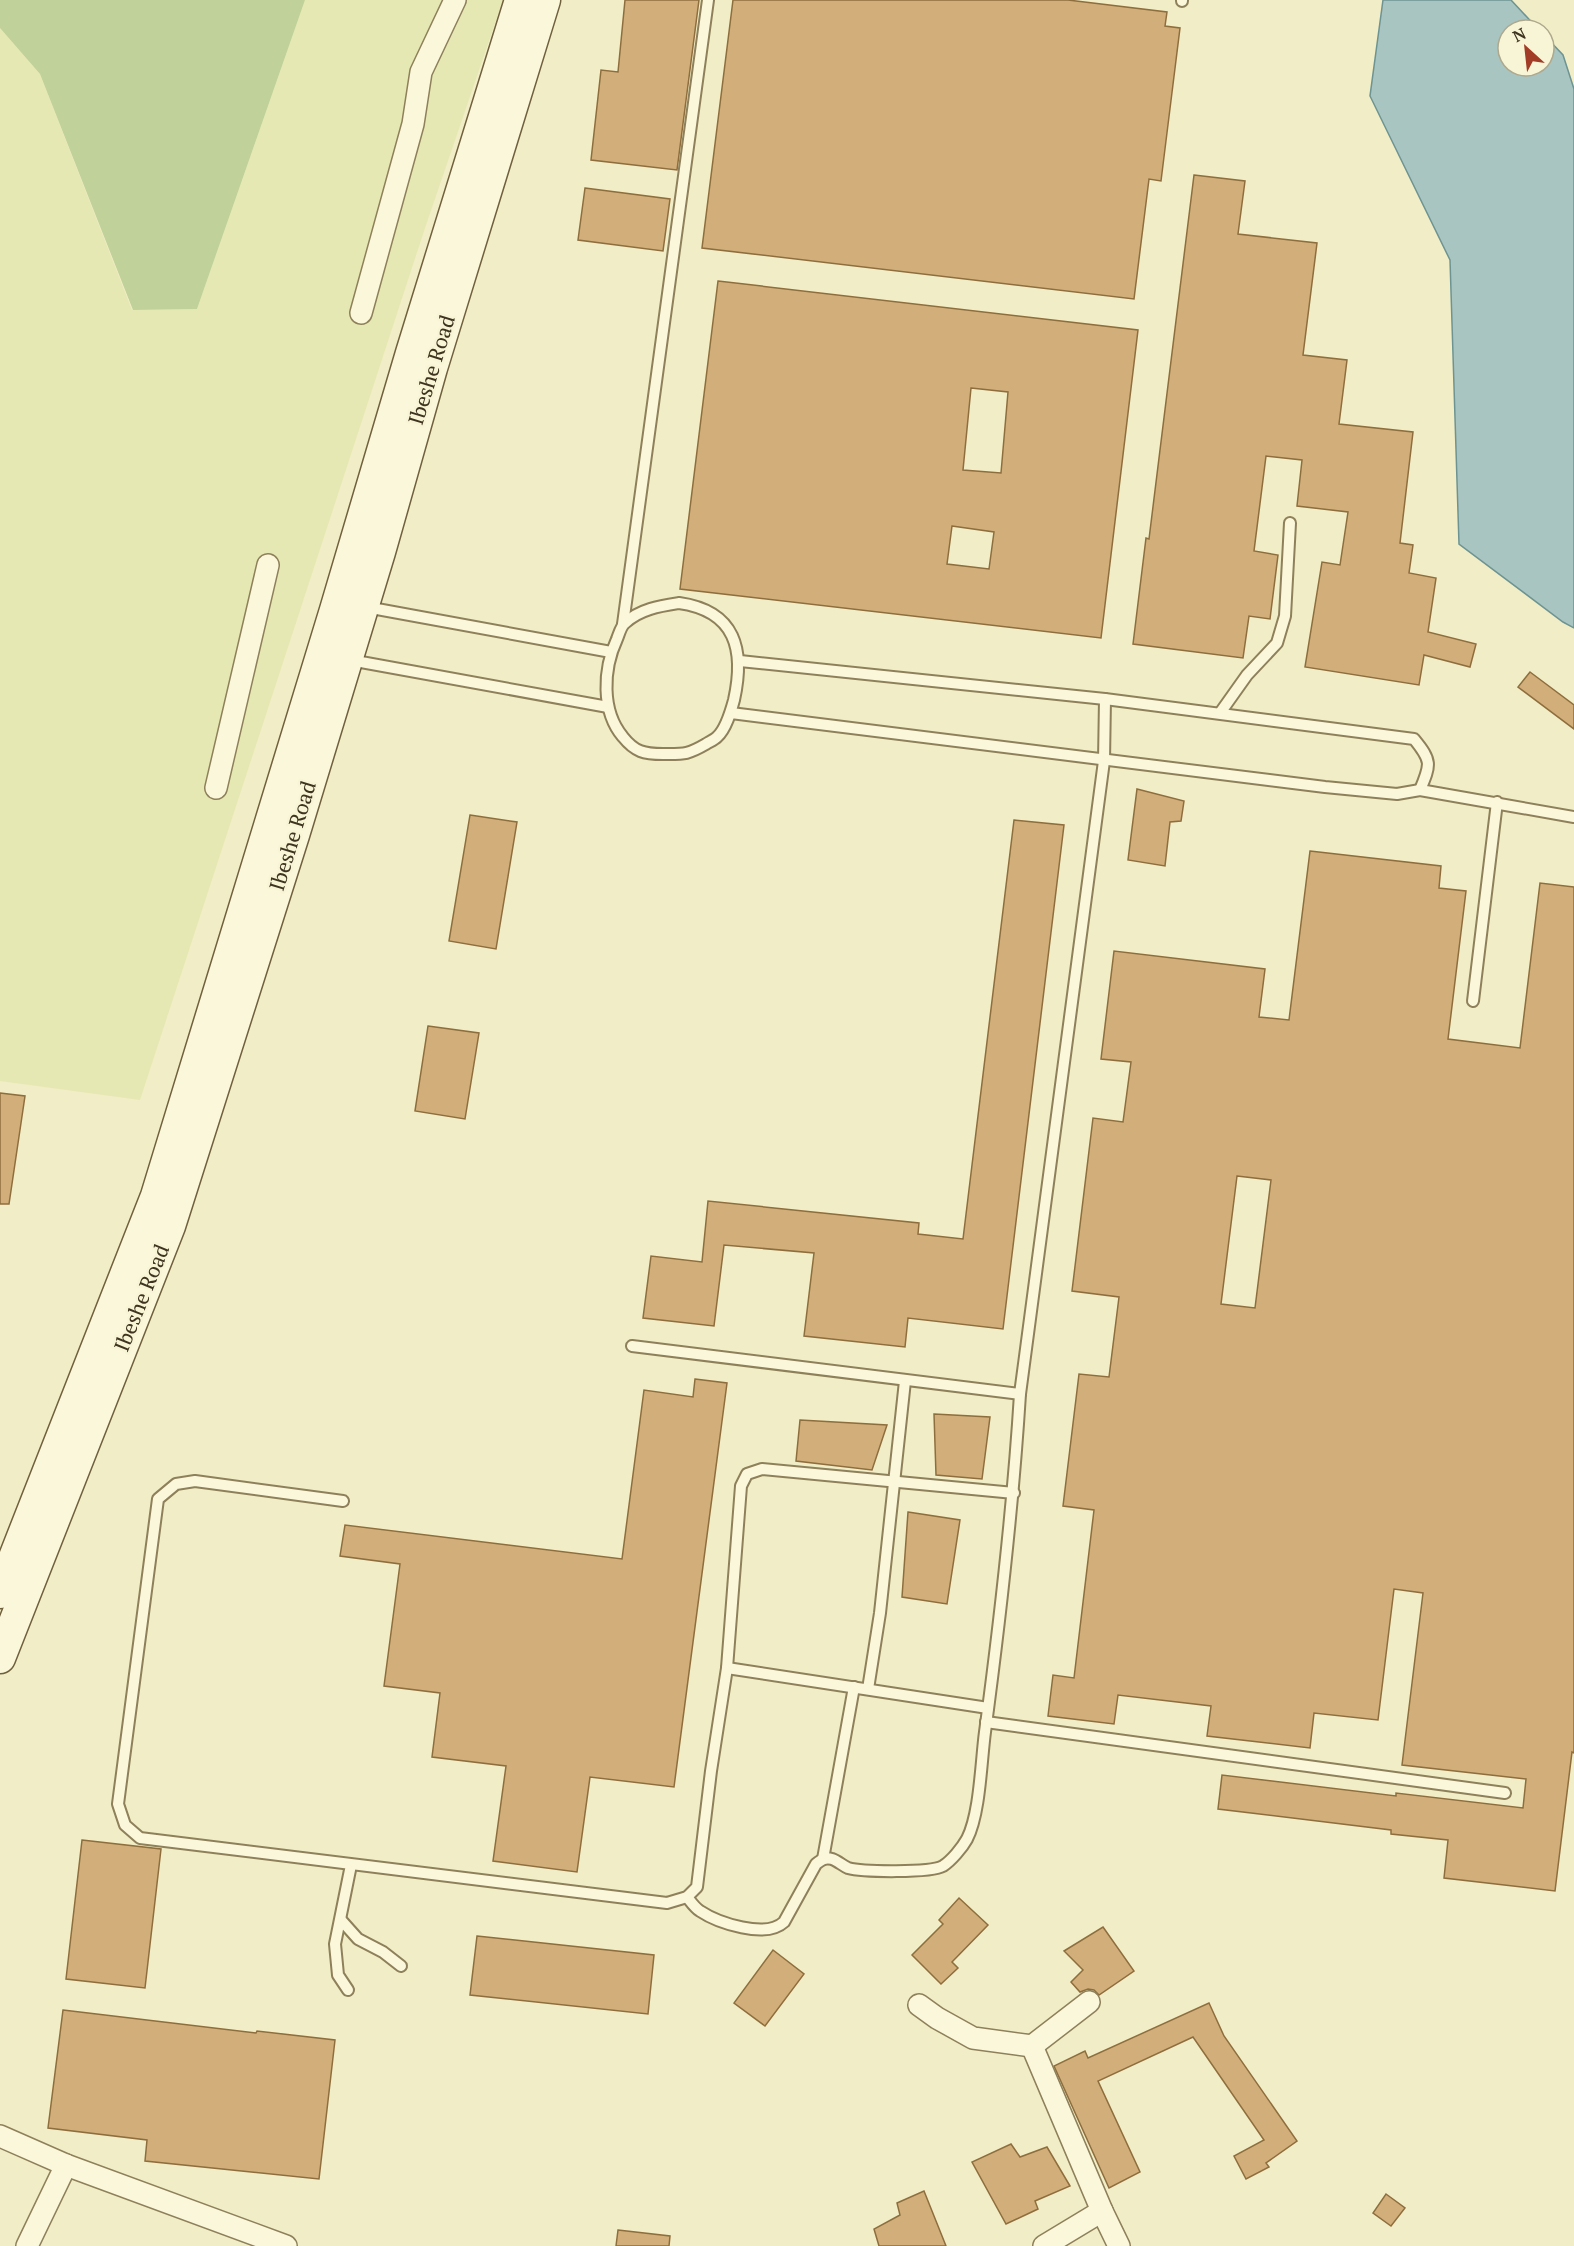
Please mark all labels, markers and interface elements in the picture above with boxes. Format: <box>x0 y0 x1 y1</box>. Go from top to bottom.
north arrow <box>1496 18 1556 78</box>
text: N <box>1509 22 1530 47</box>
street label: Ibeshe Road <box>401 311 461 428</box>
street label: Ibeshe Road <box>262 777 322 894</box>
street label: Ibeshe Road <box>107 1240 175 1355</box>

